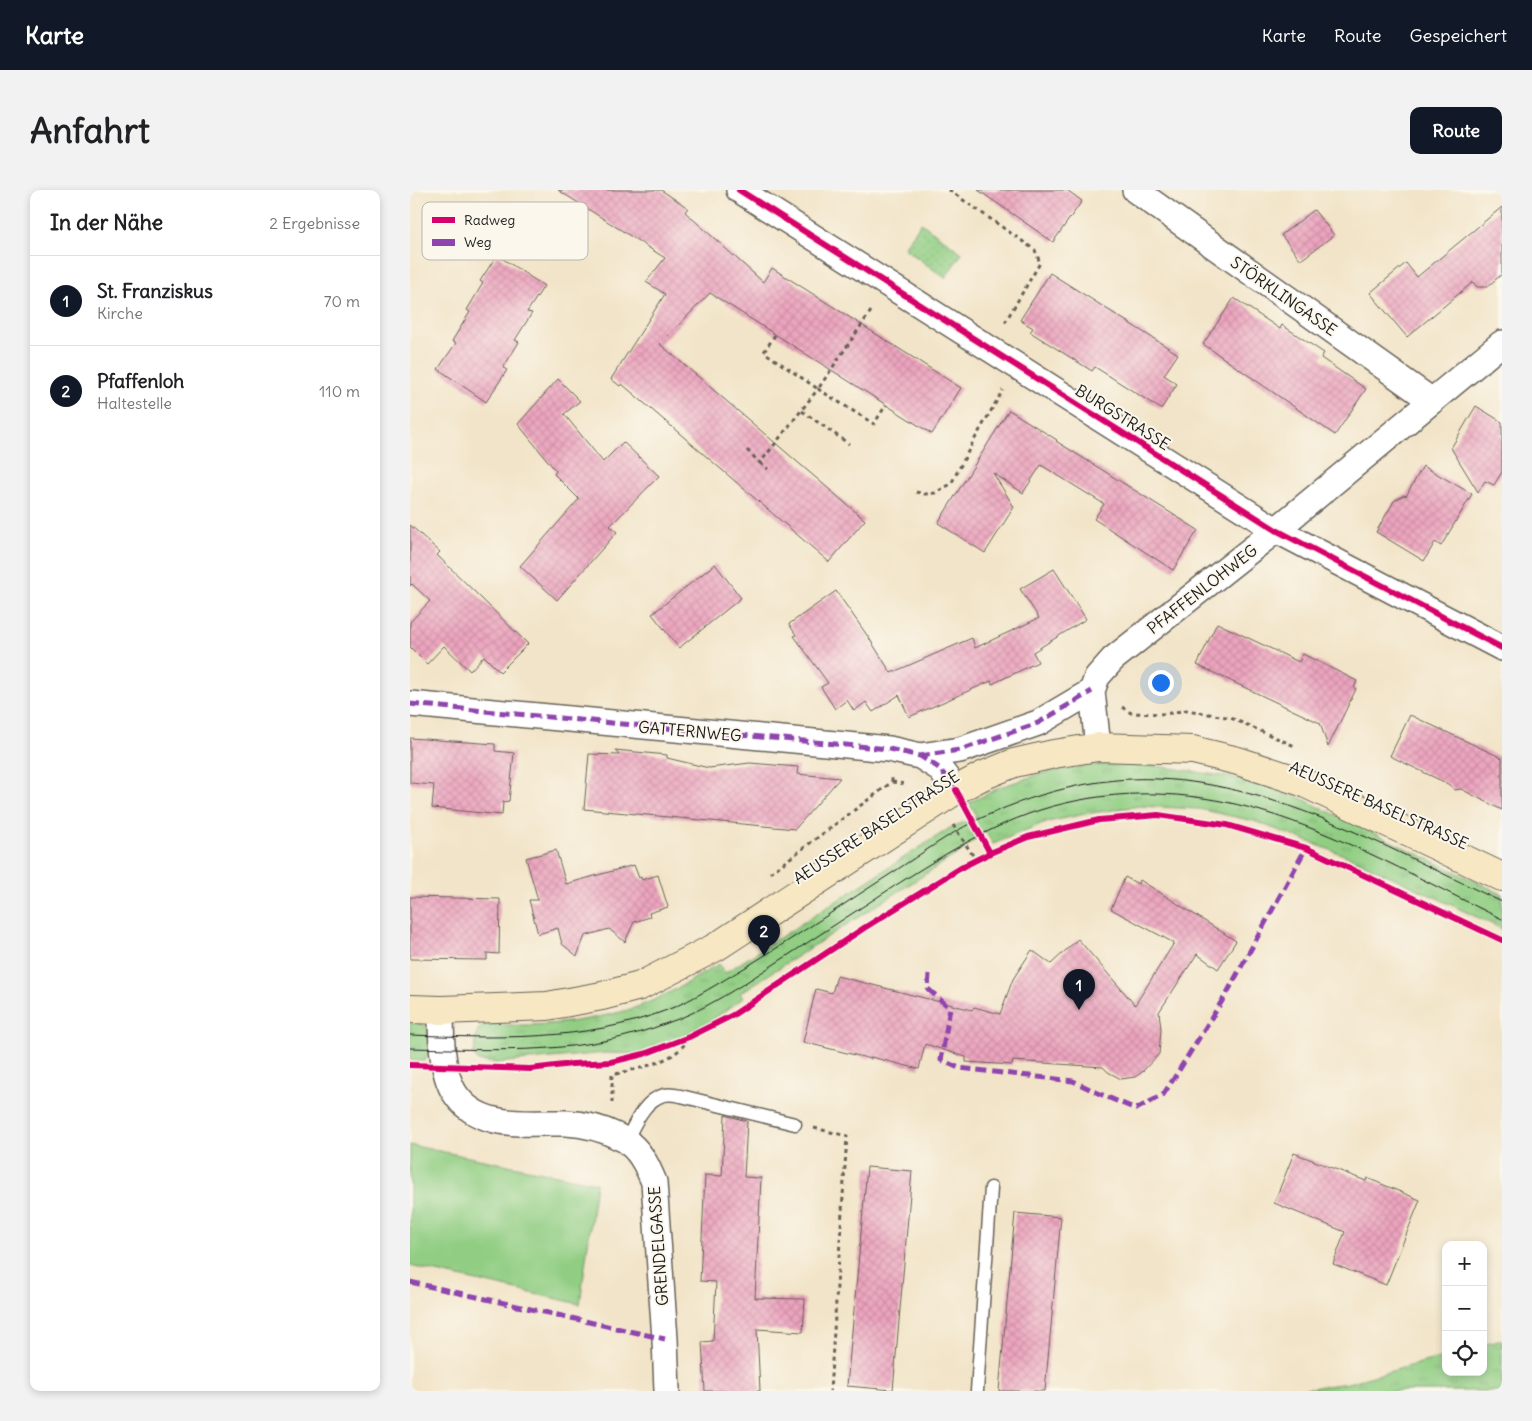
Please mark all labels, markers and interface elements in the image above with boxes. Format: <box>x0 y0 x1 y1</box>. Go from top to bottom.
text: Karte <box>25 20 84 50</box>
text: Karte <box>1262 24 1306 47</box>
text: Route <box>1334 24 1381 47</box>
text: Gespeichert <box>1409 24 1507 47</box>
button: Route <box>1410 107 1502 154</box>
text: Anfahrt <box>30 108 150 152</box>
legend <box>422 202 588 260</box>
text: In der Nähe <box>50 209 163 236</box>
text: Radweg <box>464 211 515 229</box>
text: 2 Ergebnisse <box>269 213 360 233</box>
text: Weg <box>464 233 492 251</box>
street label: STÖRKLINGASSE <box>1227 252 1341 340</box>
text: St. Franziskus <box>97 279 213 303</box>
text: 1 <box>63 291 69 311</box>
text: 70 m <box>324 291 360 311</box>
text: Kirche <box>97 303 143 323</box>
text: Pfaffenloh <box>97 369 184 393</box>
street label: BURGSTRASSE <box>1072 380 1174 454</box>
text: 2 <box>62 381 70 401</box>
text: 110 m <box>319 381 360 401</box>
text: Haltestelle <box>97 393 172 413</box>
street label: PFAFFENLOHWEG <box>1143 540 1261 638</box>
your location <box>1148 670 1174 696</box>
street label: GATTERNWEG <box>637 717 743 745</box>
street label: AEUSSERE BASELSTRASSE <box>1286 756 1472 854</box>
street label: AEUSSERE BASELSTRASSE <box>789 766 963 888</box>
pin: 2 <box>748 915 780 956</box>
pin: 1 <box>1063 969 1095 1010</box>
street label: GRENDELGASSE <box>644 1185 672 1307</box>
map controls <box>1442 1241 1487 1376</box>
button: + <box>1442 1241 1487 1286</box>
button: − <box>1442 1286 1487 1331</box>
button: locate <box>1442 1331 1487 1376</box>

